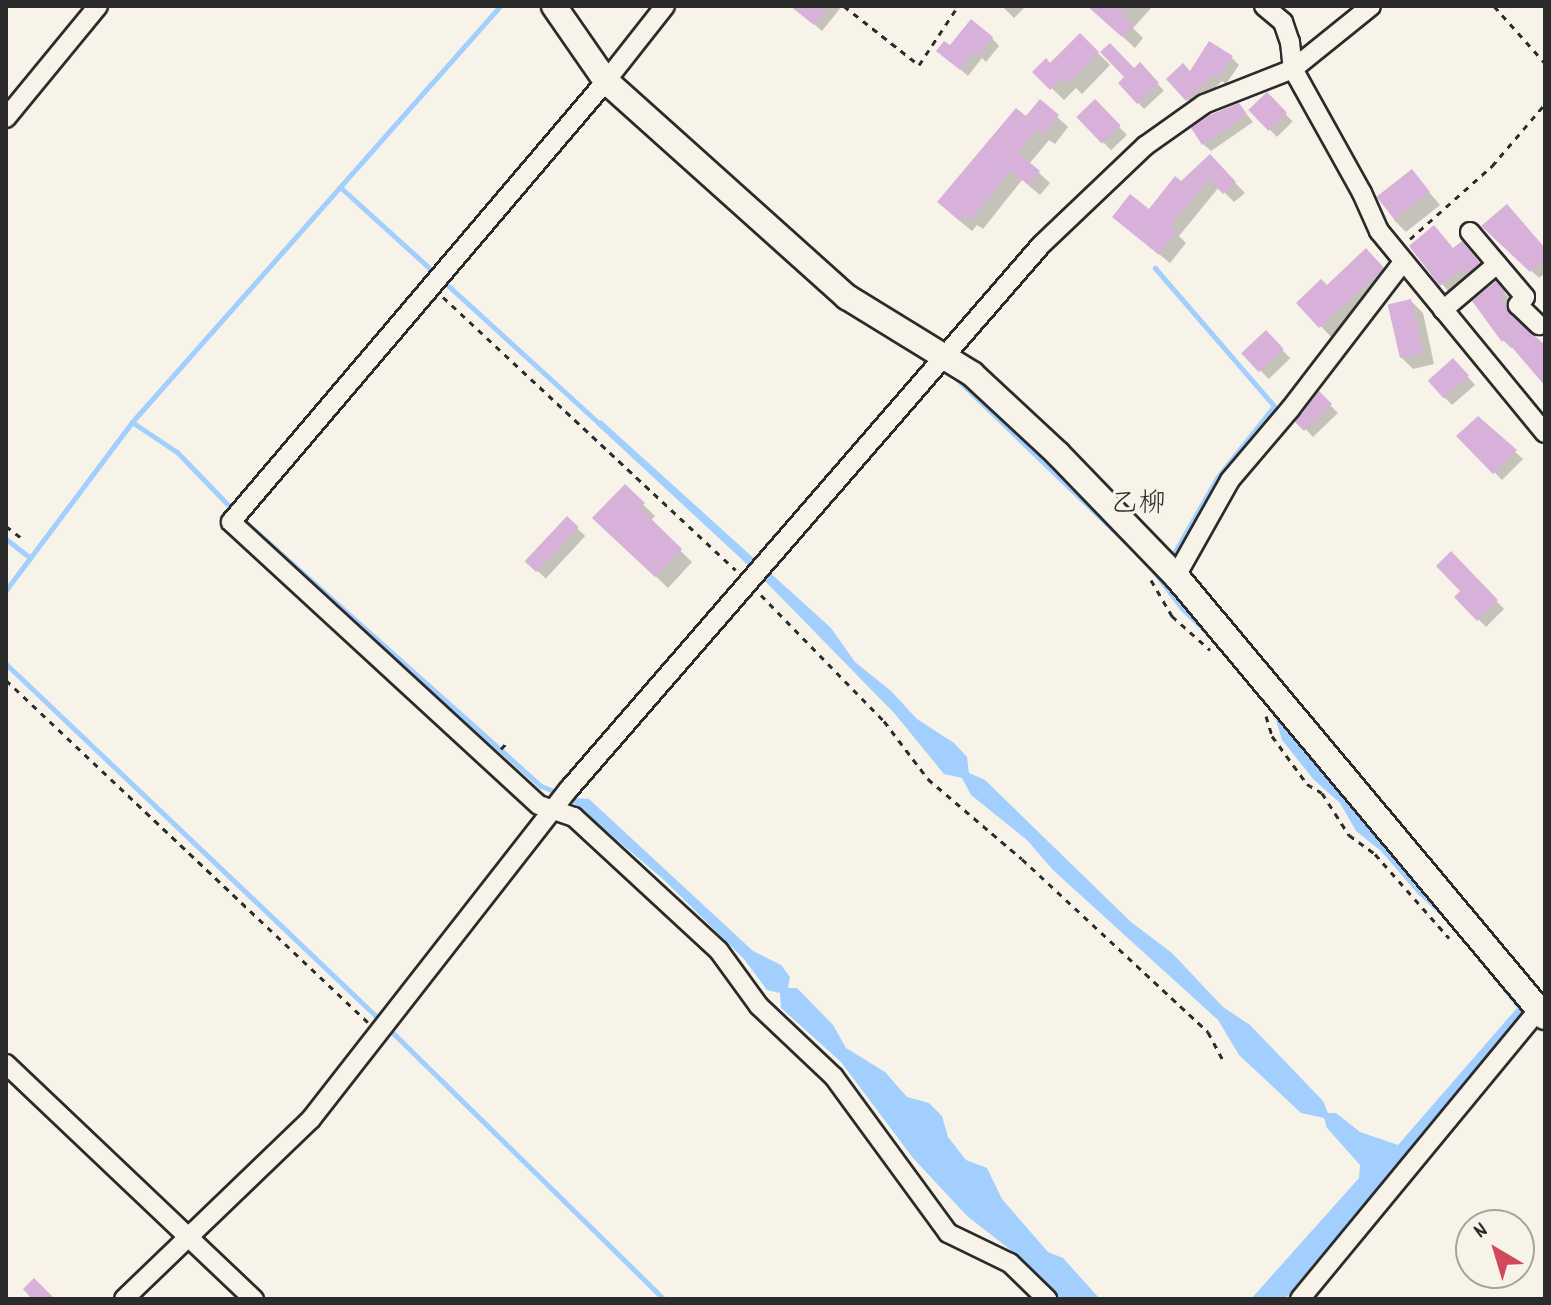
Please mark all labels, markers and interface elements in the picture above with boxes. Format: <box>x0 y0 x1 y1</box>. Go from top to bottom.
district label: 乙柳 <box>1110 489 1166 523</box>
north arrow <box>1455 1209 1535 1289</box>
text: N <box>1467 1216 1495 1247</box>

